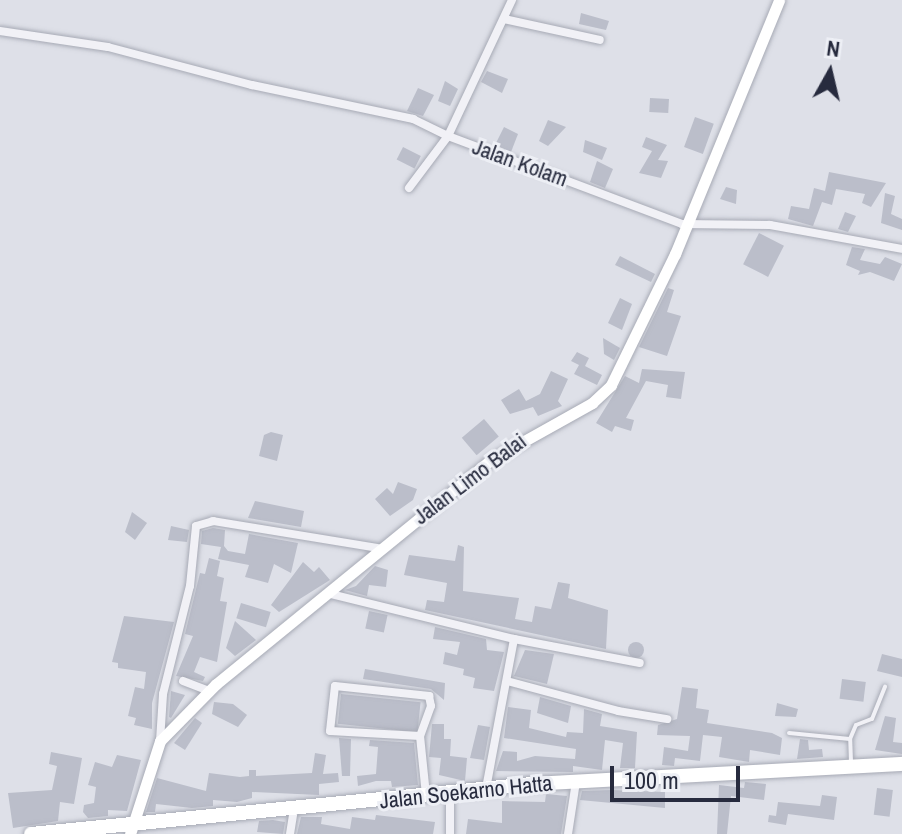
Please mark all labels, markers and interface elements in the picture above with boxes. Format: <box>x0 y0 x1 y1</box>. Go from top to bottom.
north arrow <box>790 32 870 112</box>
text: N <box>825 32 842 64</box>
street label: Jalan Kolam <box>469 134 571 192</box>
street label: Jalan Limo Balai <box>408 428 532 530</box>
scale bar <box>614 750 744 800</box>
text: 100 m <box>624 764 679 796</box>
street label: Jalan Soekarno Hatta <box>378 770 554 814</box>

